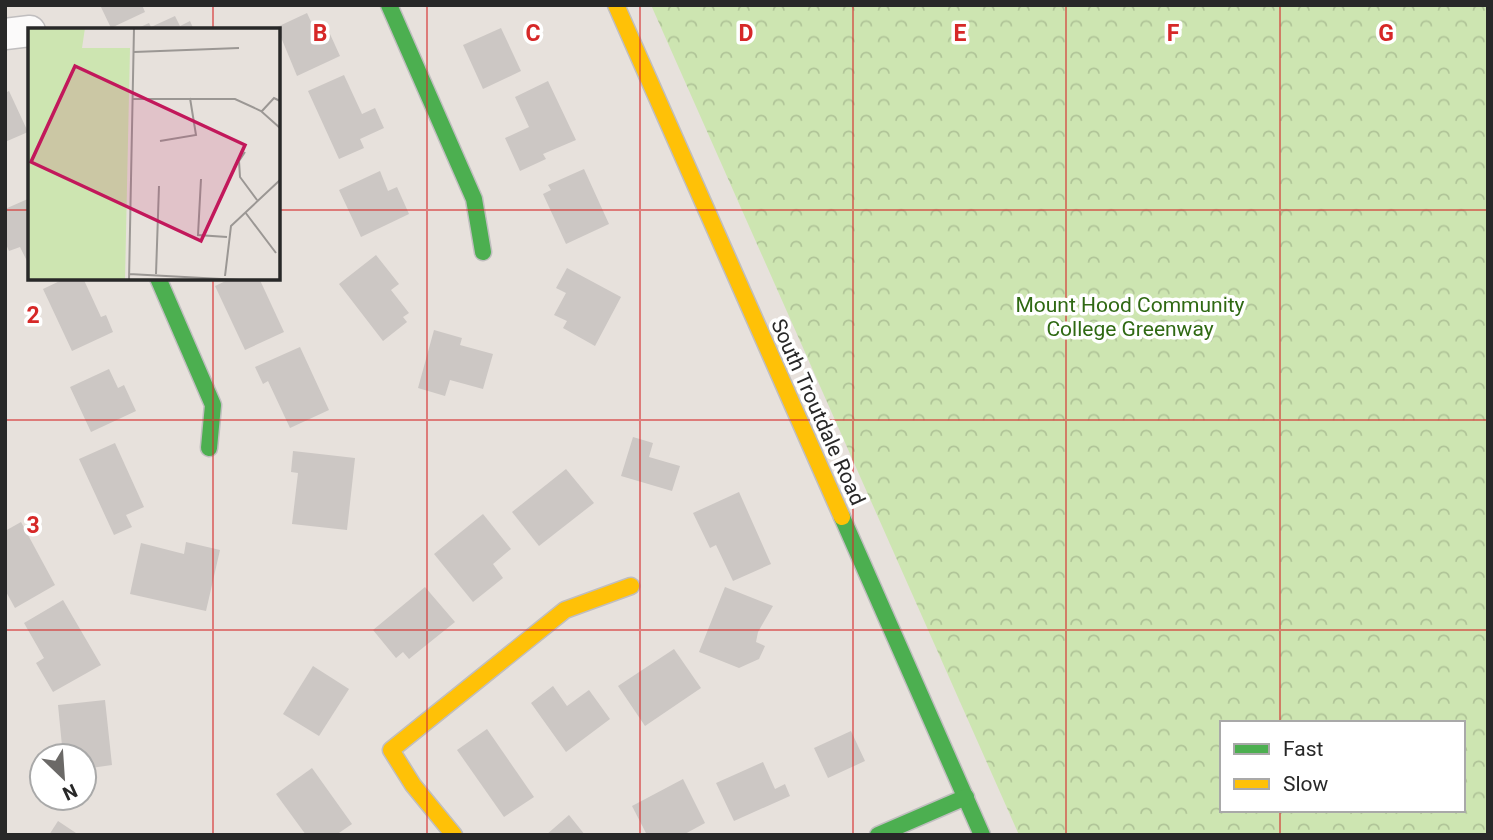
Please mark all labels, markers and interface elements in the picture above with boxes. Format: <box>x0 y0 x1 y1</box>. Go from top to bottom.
text: B <box>313 20 327 47</box>
text: C <box>525 20 541 47</box>
text: D <box>739 20 753 47</box>
text: E <box>954 20 967 47</box>
text: F <box>1167 20 1180 47</box>
text: G <box>1378 20 1394 47</box>
inset map <box>28 28 280 280</box>
park label: Mount Hood Community College Greenway <box>1015 293 1245 341</box>
text: 2 <box>26 302 40 329</box>
street label: South Troutdale Road <box>766 315 870 509</box>
text: 3 <box>26 512 40 539</box>
legend <box>1220 721 1465 812</box>
text: Fast <box>1283 737 1324 761</box>
north arrow <box>28 742 98 812</box>
text: Slow <box>1283 772 1329 796</box>
text: N <box>59 779 81 805</box>

